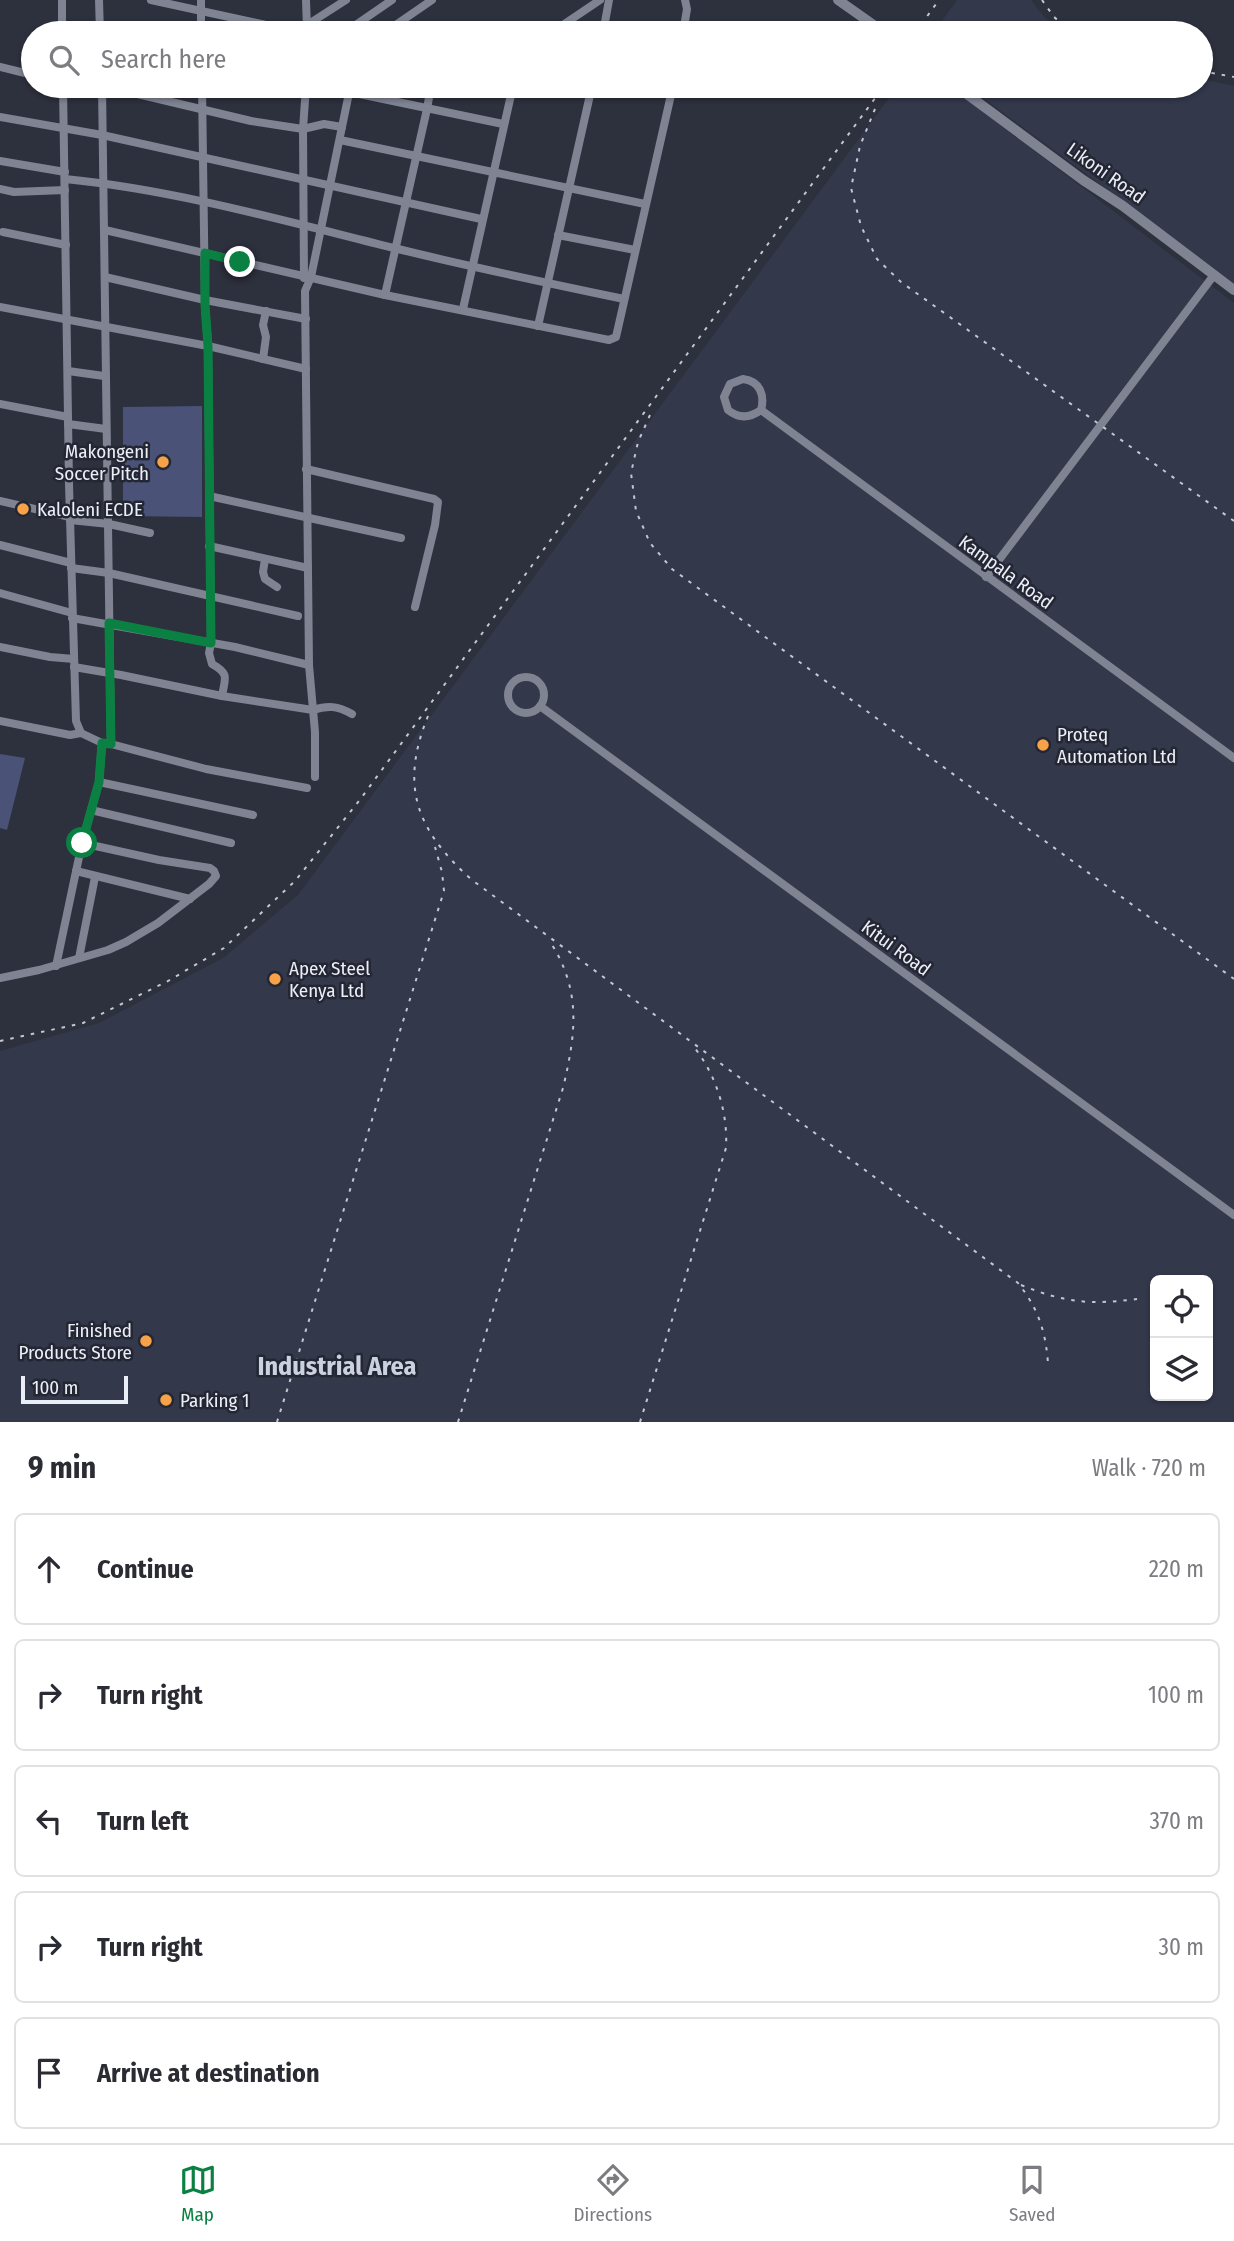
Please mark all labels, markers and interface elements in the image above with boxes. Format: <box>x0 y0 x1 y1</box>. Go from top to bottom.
search box <box>21 21 1213 98</box>
icon: search <box>45 41 83 79</box>
text: Search here <box>101 44 226 75</box>
street label: Likoni Road <box>1062 138 1150 208</box>
route end <box>224 246 255 277</box>
place label: Makongeni Soccer Pitch <box>55 440 149 485</box>
marker: Makongeni Soccer Pitch <box>155 454 171 470</box>
place label: Kaloleni ECDE <box>37 498 143 521</box>
marker: Kaloleni ECDE <box>15 501 31 517</box>
street label: Kampala Road <box>954 530 1058 614</box>
place label: Proteq Automation Ltd <box>1057 723 1176 768</box>
marker: Proteq Automation Ltd <box>1035 737 1051 753</box>
route start <box>66 827 97 858</box>
street label: Kitui Road <box>857 915 935 981</box>
place label: Apex Steel Kenya Ltd <box>289 957 370 1002</box>
marker: Apex Steel Kenya Ltd <box>267 971 283 987</box>
map controls <box>1150 1275 1213 1401</box>
button: locate <box>1150 1275 1213 1338</box>
place label: Finished Products Store <box>18 1319 132 1364</box>
marker: Finished Products Store <box>138 1333 154 1349</box>
button: layers <box>1150 1338 1213 1401</box>
district label: Industrial Area <box>257 1351 417 1382</box>
scale bar <box>21 1373 128 1405</box>
text: 100 m <box>32 1376 78 1399</box>
place label: Parking 1 <box>180 1389 249 1412</box>
marker: Parking 1 <box>158 1392 174 1408</box>
text: 9 min <box>28 1450 96 1486</box>
text: Walk · 720 m <box>1092 1454 1206 1482</box>
icon: ahead <box>30 1550 68 1588</box>
text: Continue <box>97 1554 194 1585</box>
text: 220 m <box>1149 1555 1204 1583</box>
icon: right <box>30 1676 68 1714</box>
text: Turn right <box>97 1680 203 1711</box>
text: 100 m <box>1148 1681 1204 1709</box>
icon: left <box>30 1802 68 1840</box>
text: Turn left <box>97 1806 189 1837</box>
text: 370 m <box>1150 1807 1204 1835</box>
icon: right <box>30 1928 68 1966</box>
text: Turn right <box>97 1932 203 1963</box>
text: 30 m <box>1159 1933 1204 1961</box>
icon: arrive <box>30 2054 68 2092</box>
text: Arrive at destination <box>97 2058 320 2089</box>
tab: Map <box>179 2161 217 2226</box>
tab: Directions <box>574 2161 652 2226</box>
tab: Saved <box>1009 2161 1055 2226</box>

